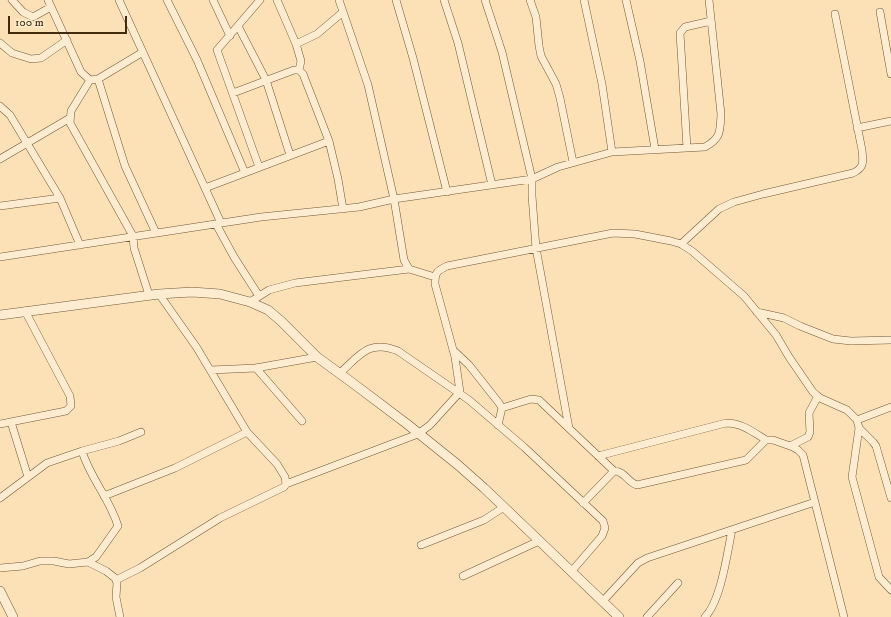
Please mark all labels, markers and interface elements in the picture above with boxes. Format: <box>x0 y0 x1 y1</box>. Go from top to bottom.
scale bar <box>10 8 129 34</box>
text: 100 m <box>15 15 44 30</box>

